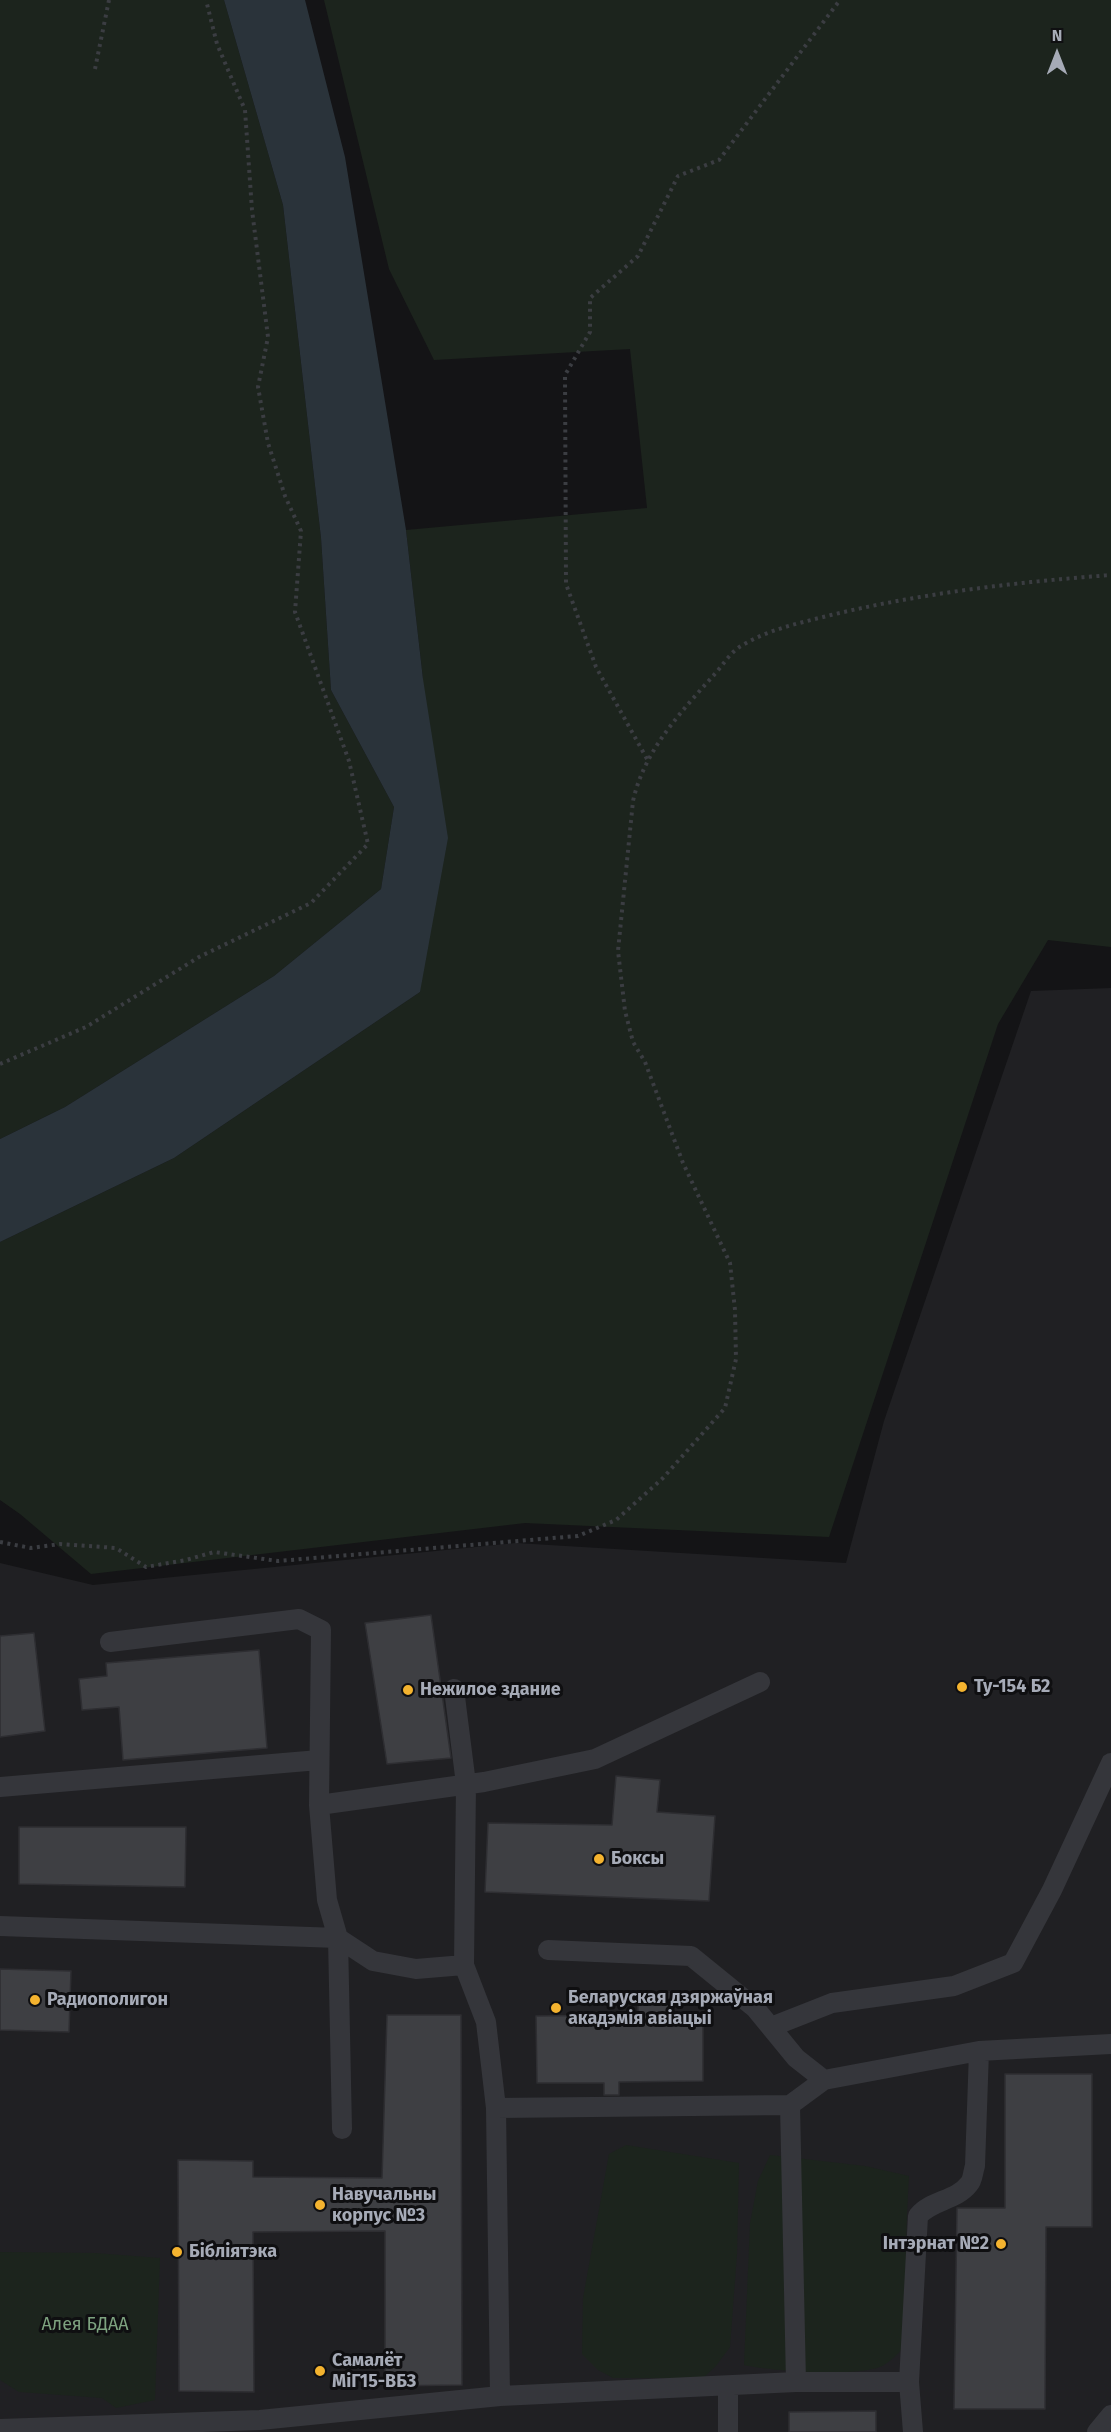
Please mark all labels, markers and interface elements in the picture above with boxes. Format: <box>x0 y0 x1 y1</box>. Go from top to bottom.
north arrow <box>1027 24 1087 84</box>
text: N <box>1052 26 1062 45</box>
place label: Ту-154 Б2 <box>974 1676 1050 1698</box>
place label: Нежилое здание <box>420 1679 561 1701</box>
marker: Ту-154 Б2 <box>955 1680 969 1694</box>
marker: Нежилое здание <box>401 1683 415 1697</box>
place label: Боксы <box>611 1848 664 1870</box>
marker: Боксы <box>592 1852 606 1866</box>
place label: Беларуская дзяржаўная акадэмія авіацыі <box>568 1987 773 2030</box>
place label: Радиополигон <box>47 1989 168 2011</box>
marker: Радиополигон <box>28 1993 42 2007</box>
marker: Беларуская дзяржаўная акадэмія авіацыі <box>549 2001 563 2015</box>
place label: Навучальны корпус №3 <box>332 2184 437 2226</box>
marker: Навучальны корпус №3 <box>313 2198 327 2212</box>
place label: Інтэрнат №2 <box>883 2233 989 2255</box>
marker: Інтэрнат №2 <box>994 2237 1008 2251</box>
place label: Бібліятэка <box>189 2241 277 2263</box>
marker: Бібліятэка <box>170 2245 184 2259</box>
park label: Алея БДАА <box>41 2314 129 2336</box>
place label: Самалёт МіГ15-ВБЗ <box>332 2350 416 2392</box>
marker: Самалёт МіГ15-ВБЗ <box>313 2364 327 2378</box>

